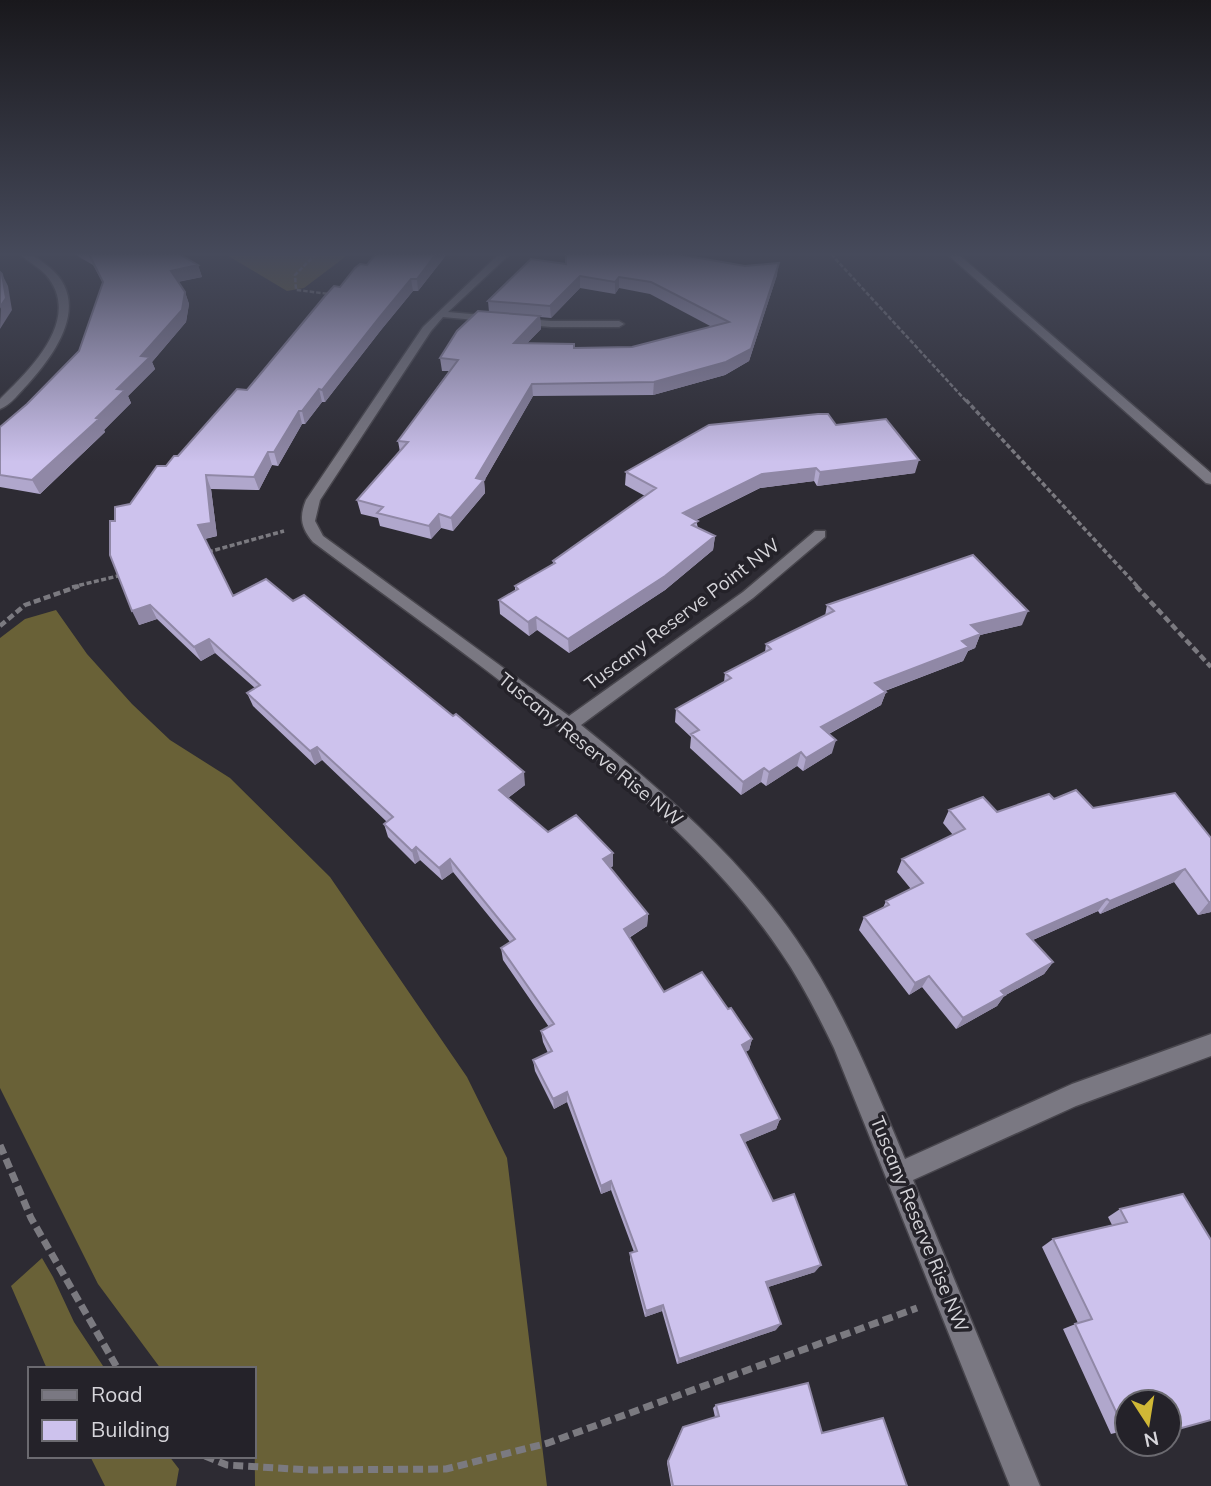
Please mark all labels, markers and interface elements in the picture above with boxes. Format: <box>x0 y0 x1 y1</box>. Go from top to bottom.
street label: Tuscany Reserve Point NW <box>580 533 784 695</box>
street label: Tuscany Reserve Rise NW <box>494 667 688 831</box>
street label: Tuscany Reserve Rise NW <box>866 1113 974 1335</box>
legend <box>28 1367 256 1458</box>
text: Road <box>91 1381 142 1407</box>
north arrow <box>1113 1388 1183 1458</box>
text: Building <box>91 1416 170 1442</box>
text: N <box>1142 1426 1161 1453</box>

